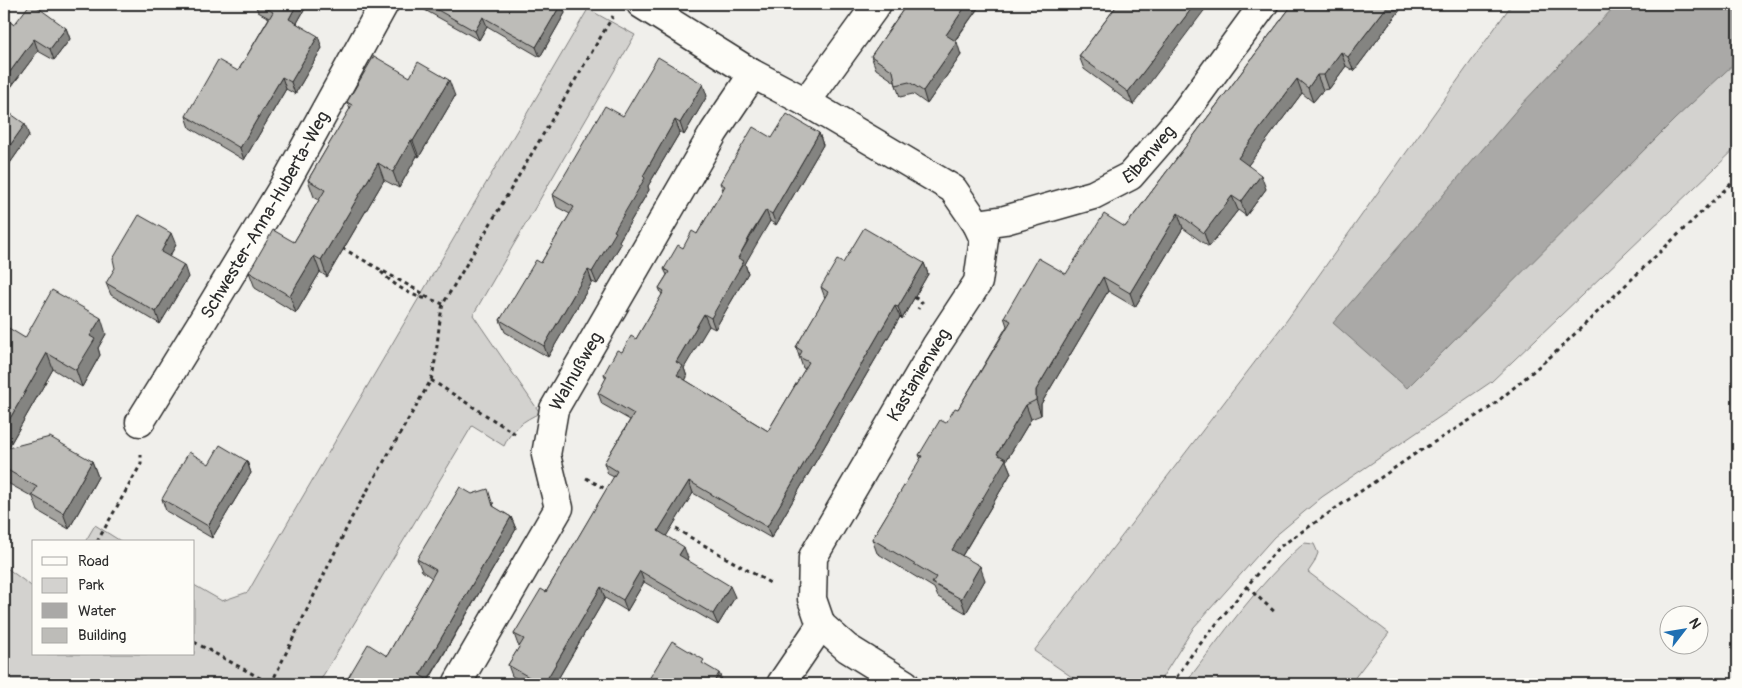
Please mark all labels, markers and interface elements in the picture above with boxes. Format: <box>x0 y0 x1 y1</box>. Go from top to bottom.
street label: Schwester-Anna-Huberta-Weg <box>195 107 334 323</box>
street label: Eibenweg <box>1119 120 1180 189</box>
street label: Kastanienweg <box>882 324 956 426</box>
street label: Walnußweg <box>544 328 608 415</box>
legend <box>32 540 195 656</box>
text: Road <box>78 552 109 571</box>
text: Park <box>78 576 105 595</box>
text: Water <box>78 602 117 621</box>
north arrow <box>1660 606 1710 656</box>
text: N <box>1685 615 1704 632</box>
text: Building <box>78 626 126 645</box>

